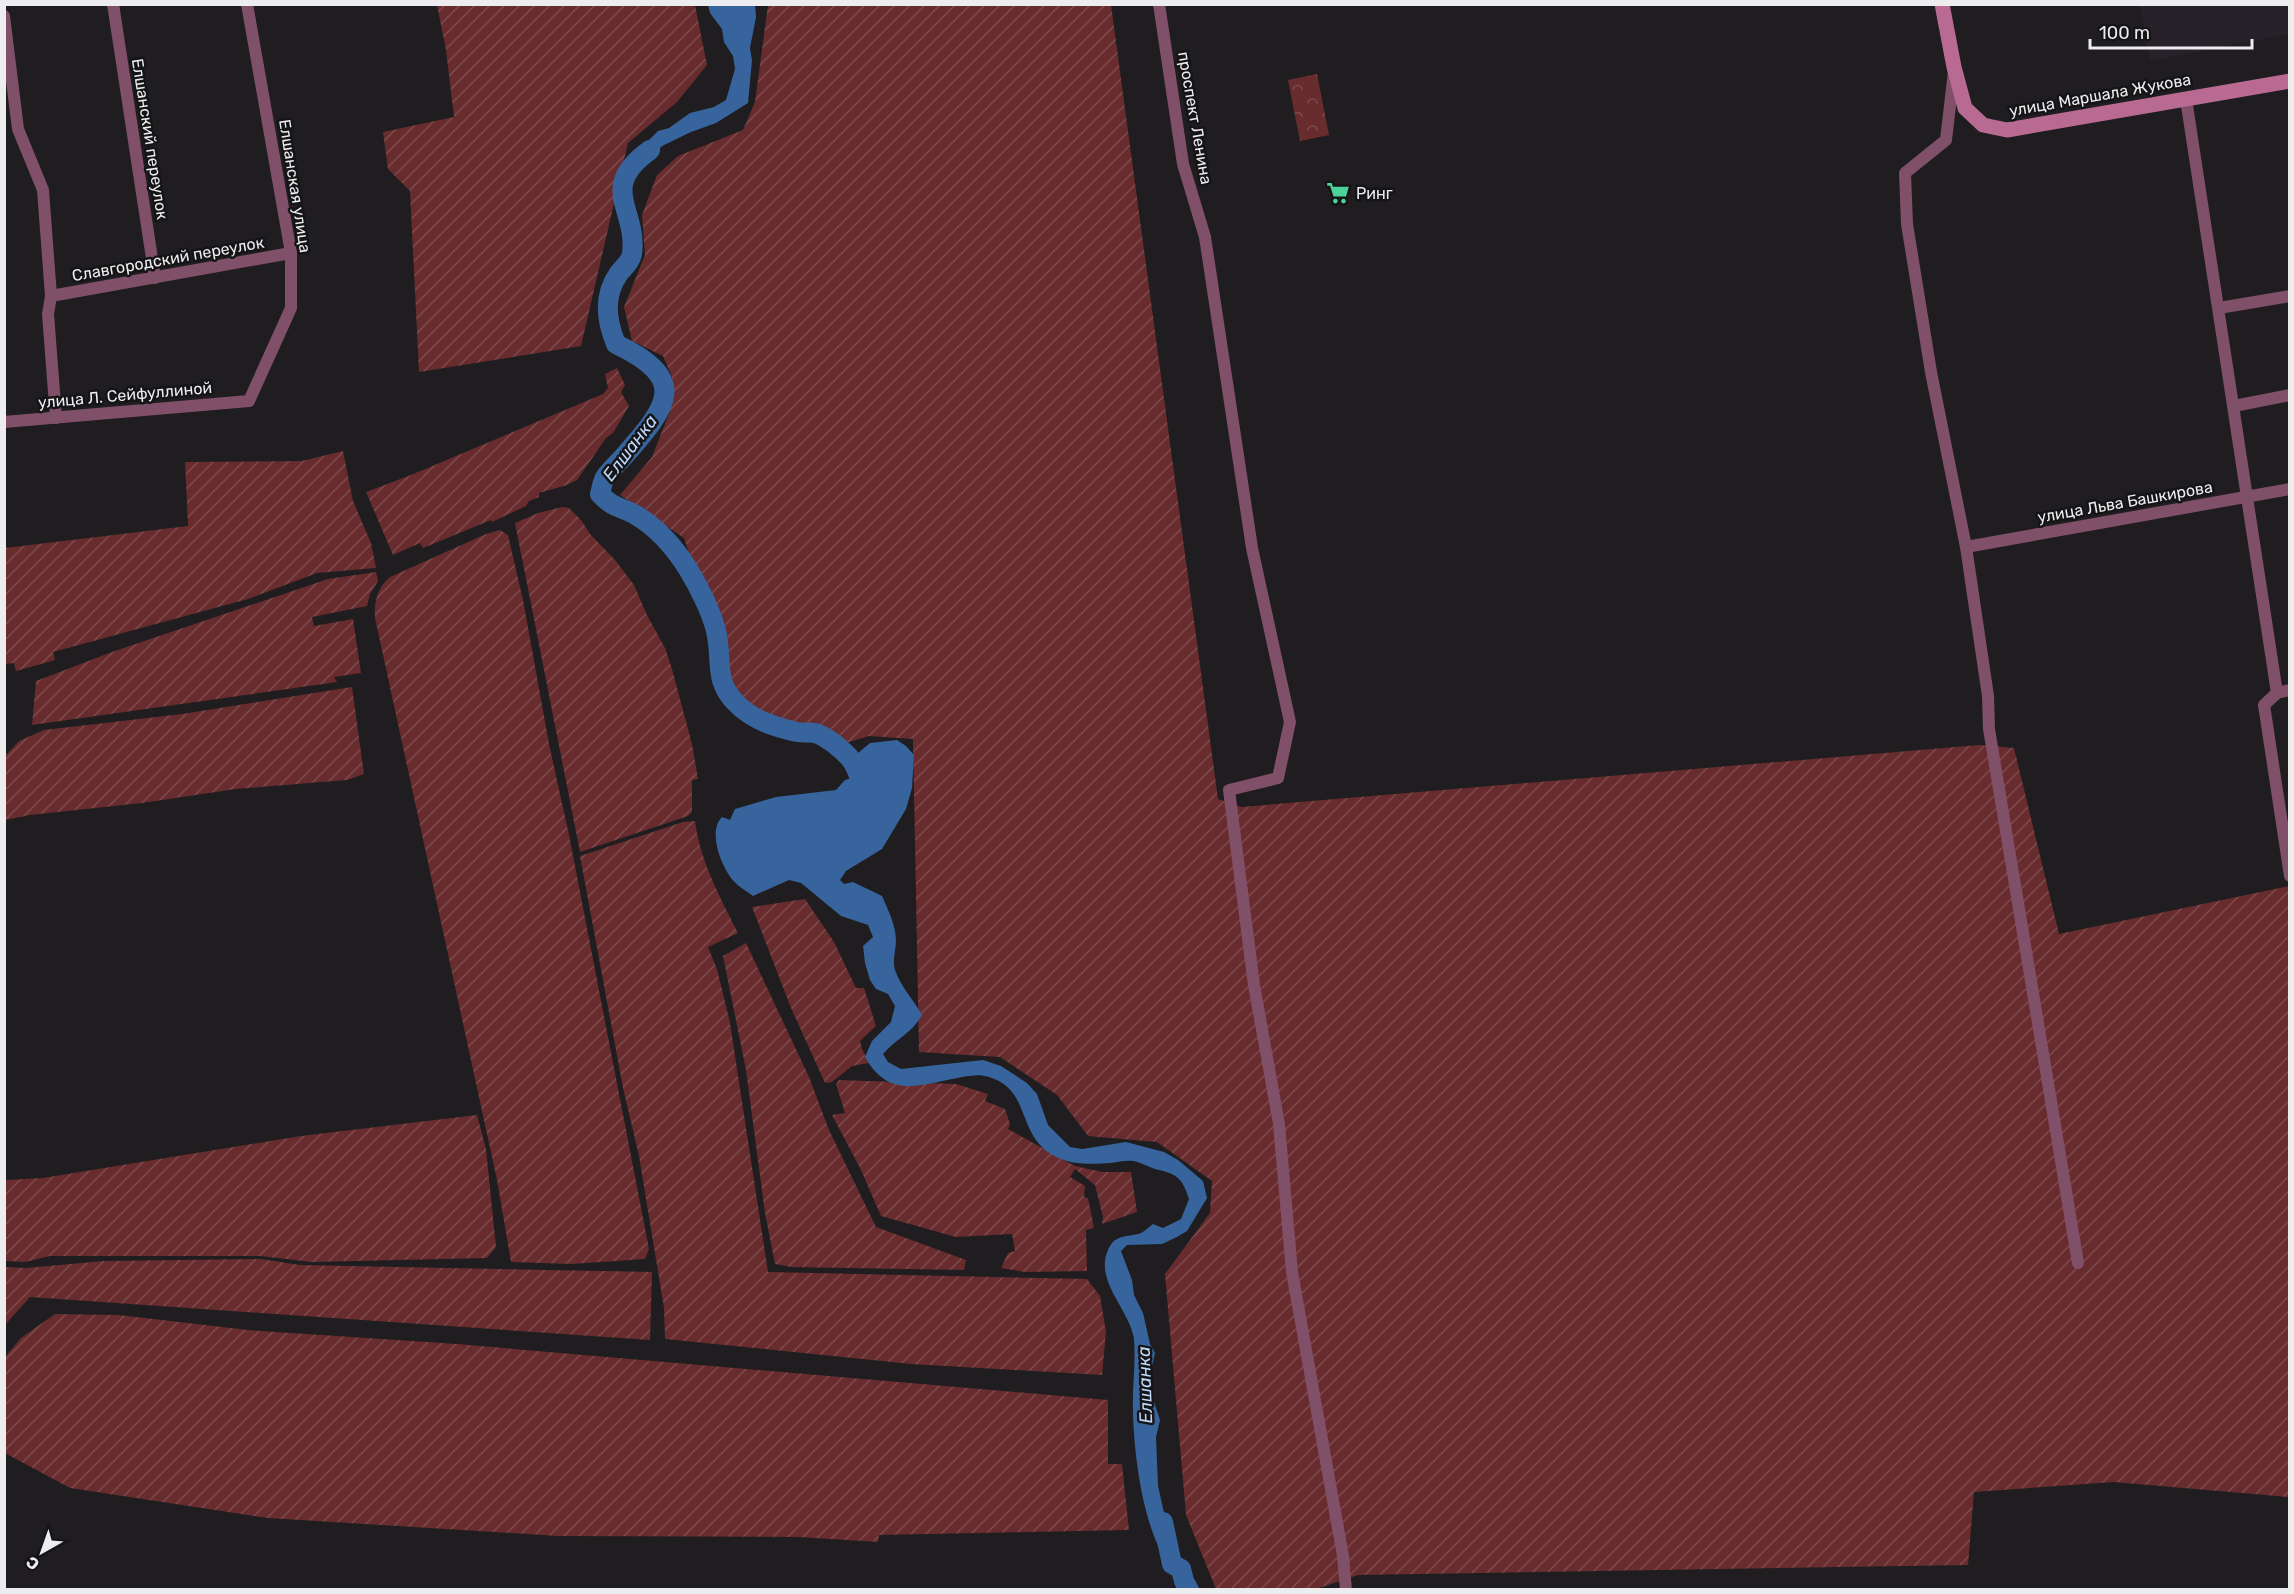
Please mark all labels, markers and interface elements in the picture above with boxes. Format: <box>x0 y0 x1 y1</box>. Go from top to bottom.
scale bar <box>2090 12 2252 50</box>
text: 100 m <box>2099 22 2150 44</box>
street label: проспект Ленина <box>1174 50 1216 186</box>
street label: Елшанский переулок <box>128 57 172 221</box>
street label: улица Маршала Жукова <box>2008 70 2192 120</box>
street label: Елшанская улица <box>275 118 315 254</box>
supermarket icon: Ринг <box>1325 180 1351 206</box>
place label: Ринг <box>1356 184 1393 203</box>
street label: Славгородский переулок <box>70 233 266 285</box>
street label: улица Л. Сейфуллиной <box>37 378 213 412</box>
water label: Елшанка <box>598 410 662 485</box>
street label: улица Льва Башкирова <box>2036 477 2214 527</box>
water label: Елшанка <box>1133 1346 1157 1424</box>
north arrow <box>12 1522 72 1582</box>
text: С <box>22 1552 43 1574</box>

